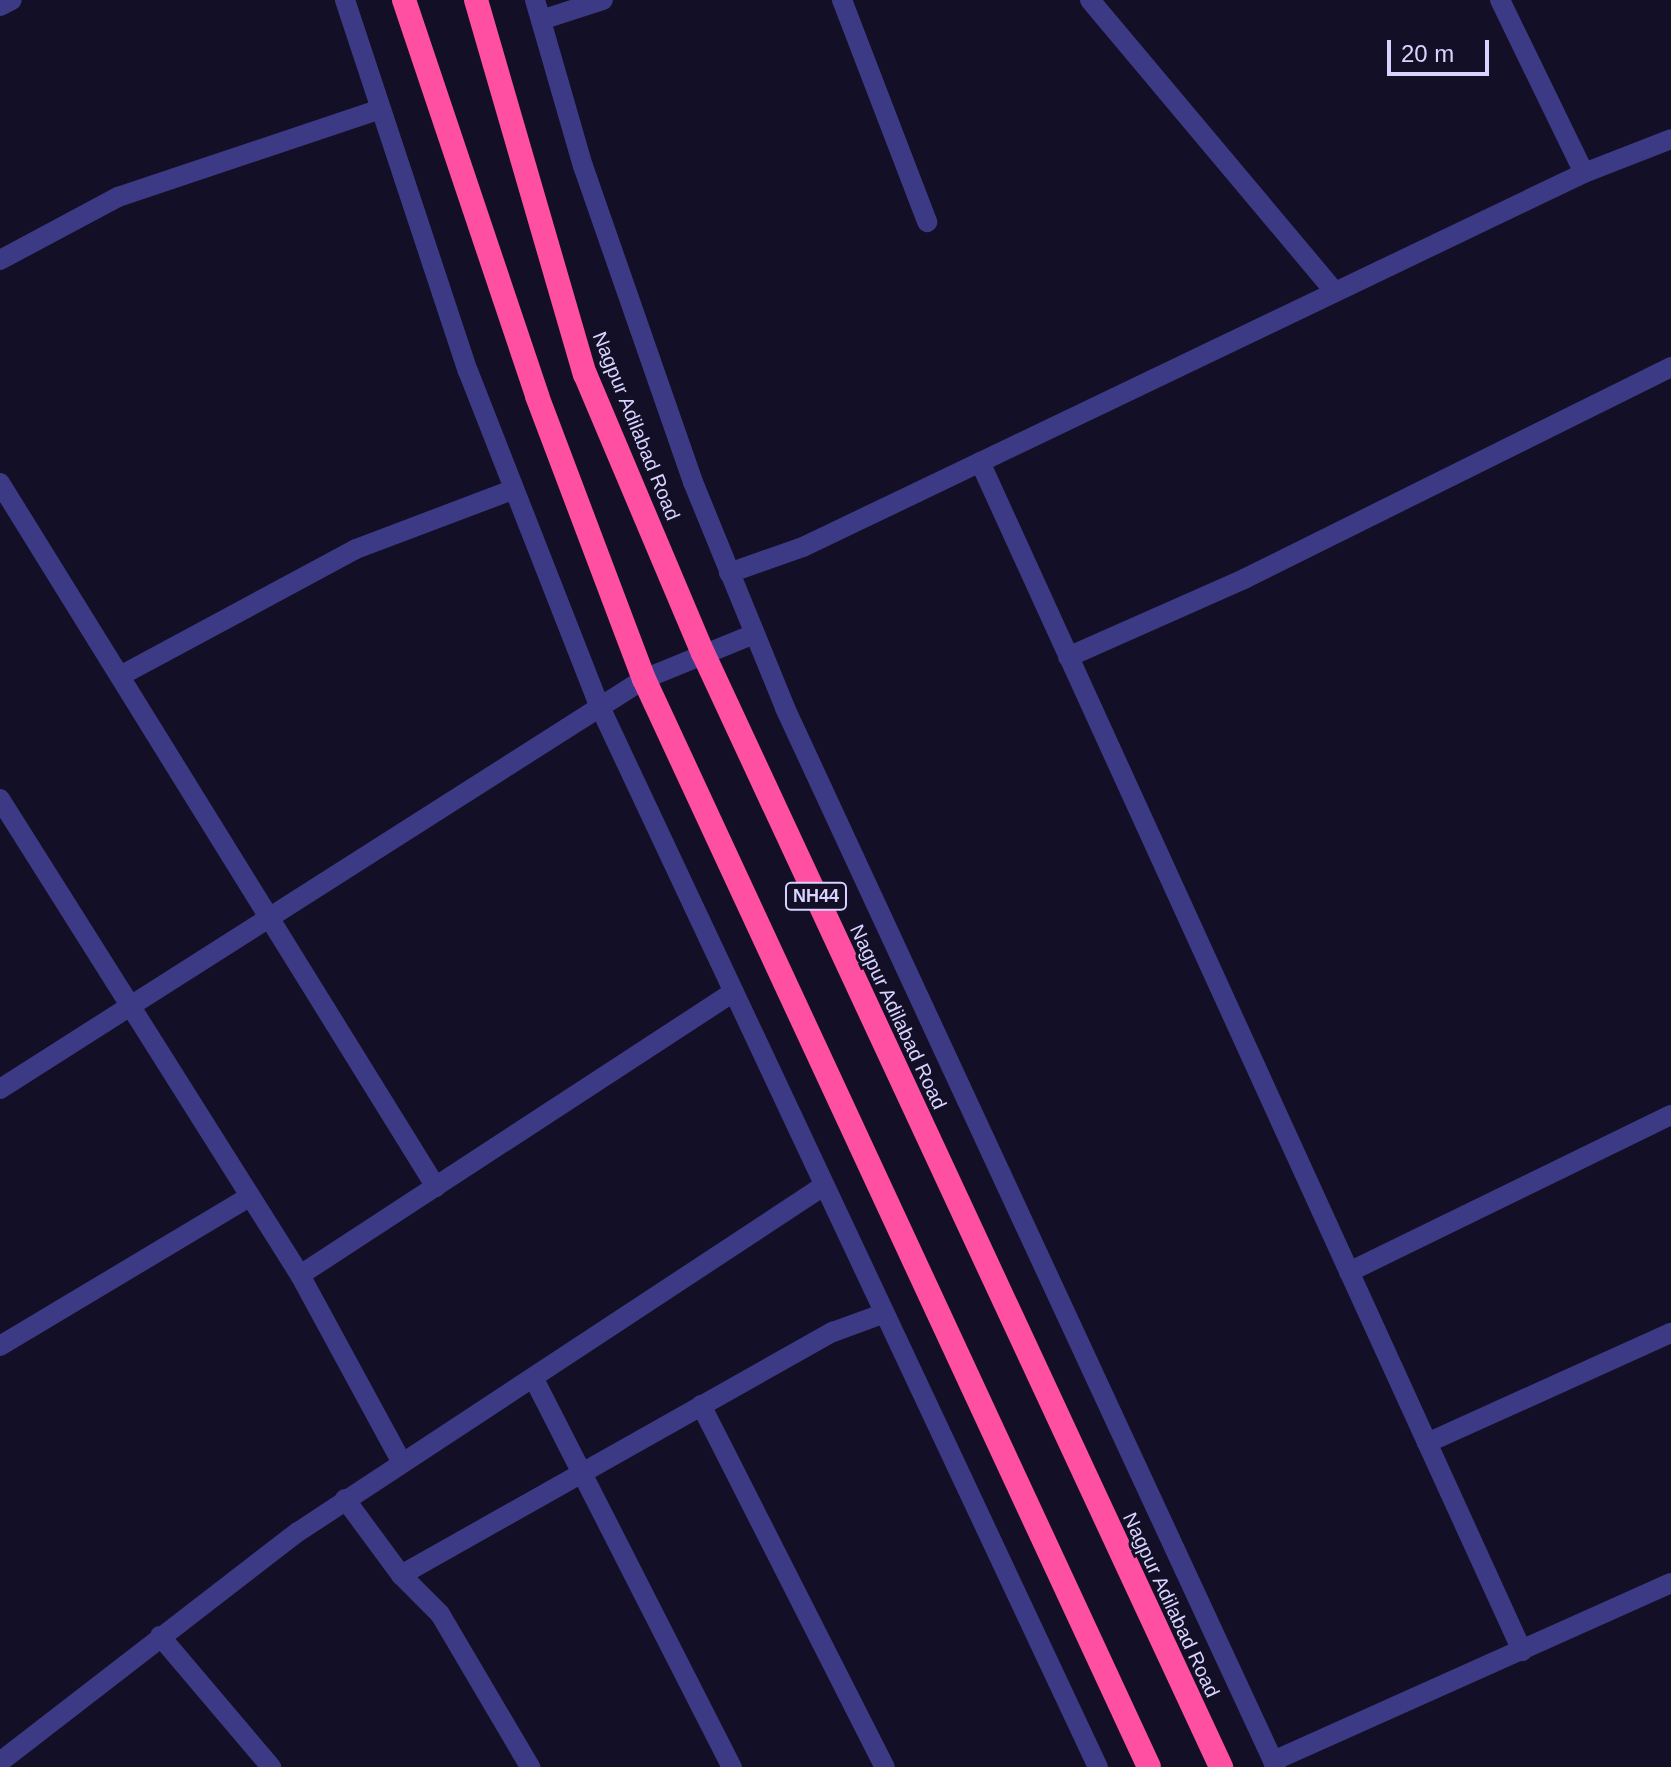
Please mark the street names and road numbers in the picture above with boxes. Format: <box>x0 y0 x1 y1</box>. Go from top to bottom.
street label: Nagpur Adilabad Road <box>587 328 685 524</box>
road number: NH44 <box>784 882 848 910</box>
street label: Nagpur Adilabad Road <box>844 920 952 1114</box>
street label: Nagpur Adilabad Road <box>1117 1508 1225 1702</box>

